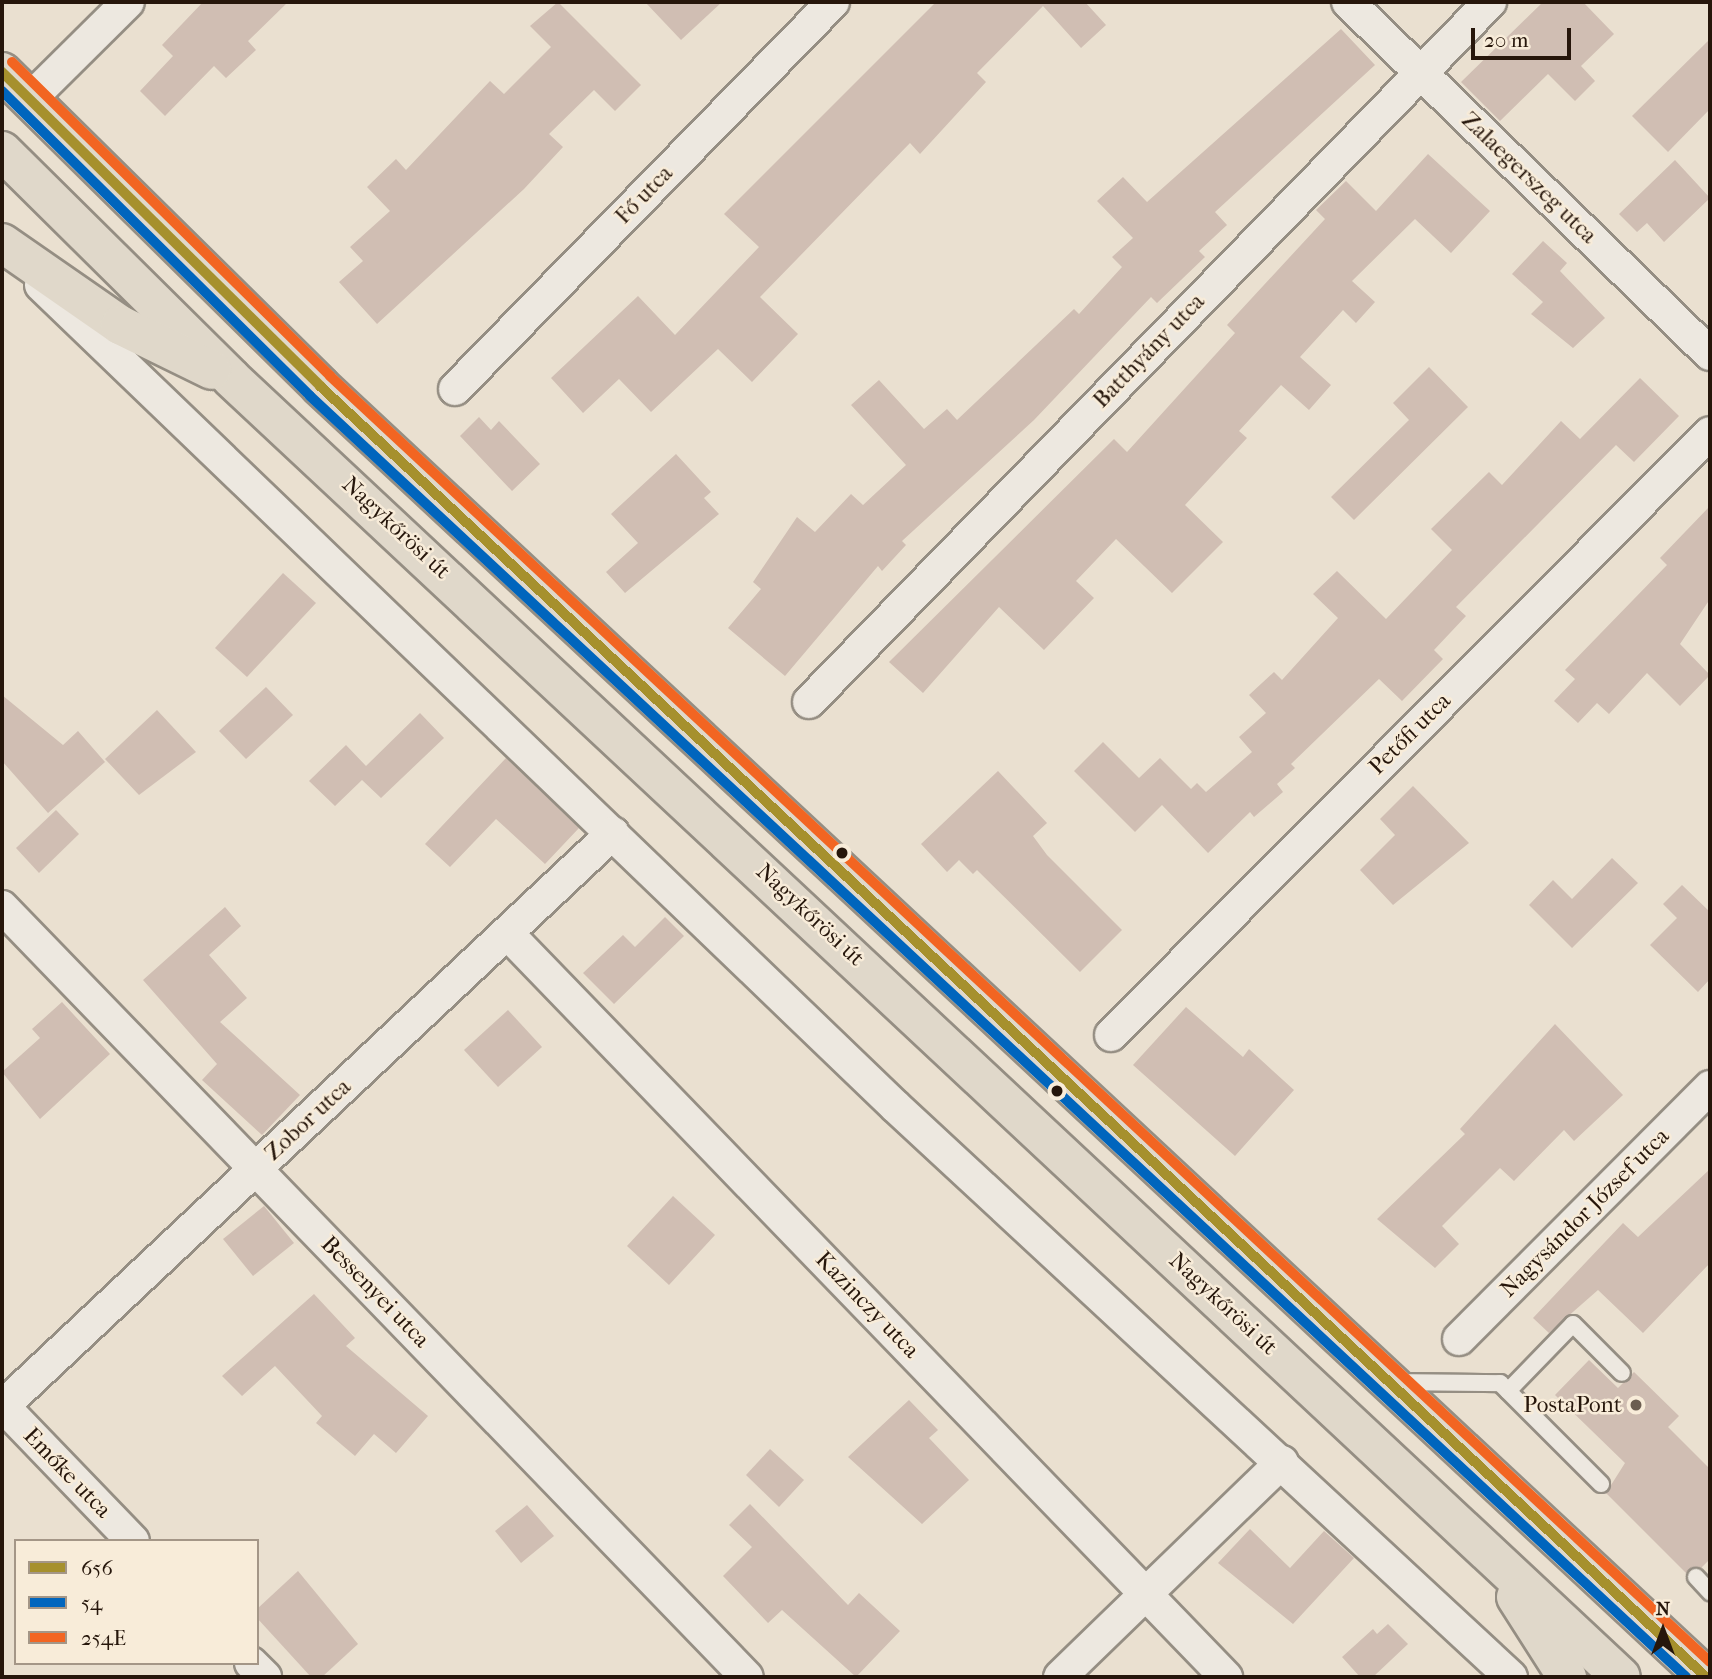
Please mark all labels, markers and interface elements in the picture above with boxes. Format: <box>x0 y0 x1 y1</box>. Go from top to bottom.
scale bar <box>1474 14 1574 58</box>
text: 20 m <box>1484 28 1528 52</box>
street label: Zalaegerszeg utca <box>1456 107 1602 249</box>
street label: Fő utca <box>609 160 679 230</box>
street label: Batthyány utca <box>1088 288 1210 414</box>
street label: Nagykőrösi út <box>336 471 456 585</box>
street label: Petőfi utca <box>1363 687 1457 781</box>
unlabelled marker <box>835 846 849 860</box>
street label: Nagykőrösi út <box>750 858 870 972</box>
street label: Zobor utca <box>259 1073 357 1167</box>
unlabelled marker <box>1050 1084 1064 1098</box>
street label: Nagysándor József utca <box>1495 1123 1675 1303</box>
street label: Bessenyei utca <box>315 1231 435 1353</box>
street label: Kazinczy utca <box>809 1246 925 1364</box>
street label: Nagykőrösi út <box>1163 1247 1283 1361</box>
place label: PostaPont <box>1523 1391 1622 1419</box>
marker: PostaPont <box>1628 1397 1644 1413</box>
street label: Emőke utca <box>17 1422 117 1524</box>
legend <box>14 1539 259 1665</box>
text: 656 <box>81 1556 113 1580</box>
text: 54 <box>81 1591 102 1615</box>
north arrow <box>1628 1595 1698 1665</box>
text: N <box>1656 1598 1670 1620</box>
text: 254E <box>81 1626 126 1650</box>

